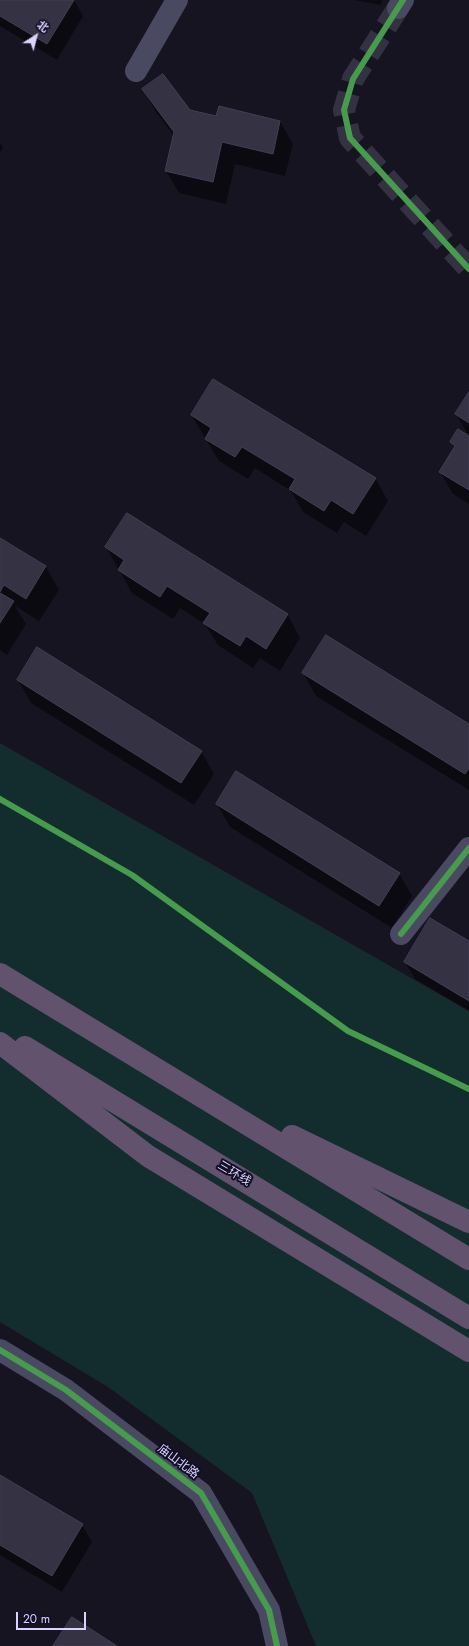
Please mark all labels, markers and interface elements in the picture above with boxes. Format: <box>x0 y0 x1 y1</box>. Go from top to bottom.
north arrow <box>16 16 56 56</box>
text: 北 <box>34 17 52 36</box>
street label: 三环线 <box>215 1159 253 1189</box>
street label: 庙山北路 <box>154 1442 202 1482</box>
scale bar <box>18 1604 88 1630</box>
text: 20 m <box>23 1610 50 1628</box>

